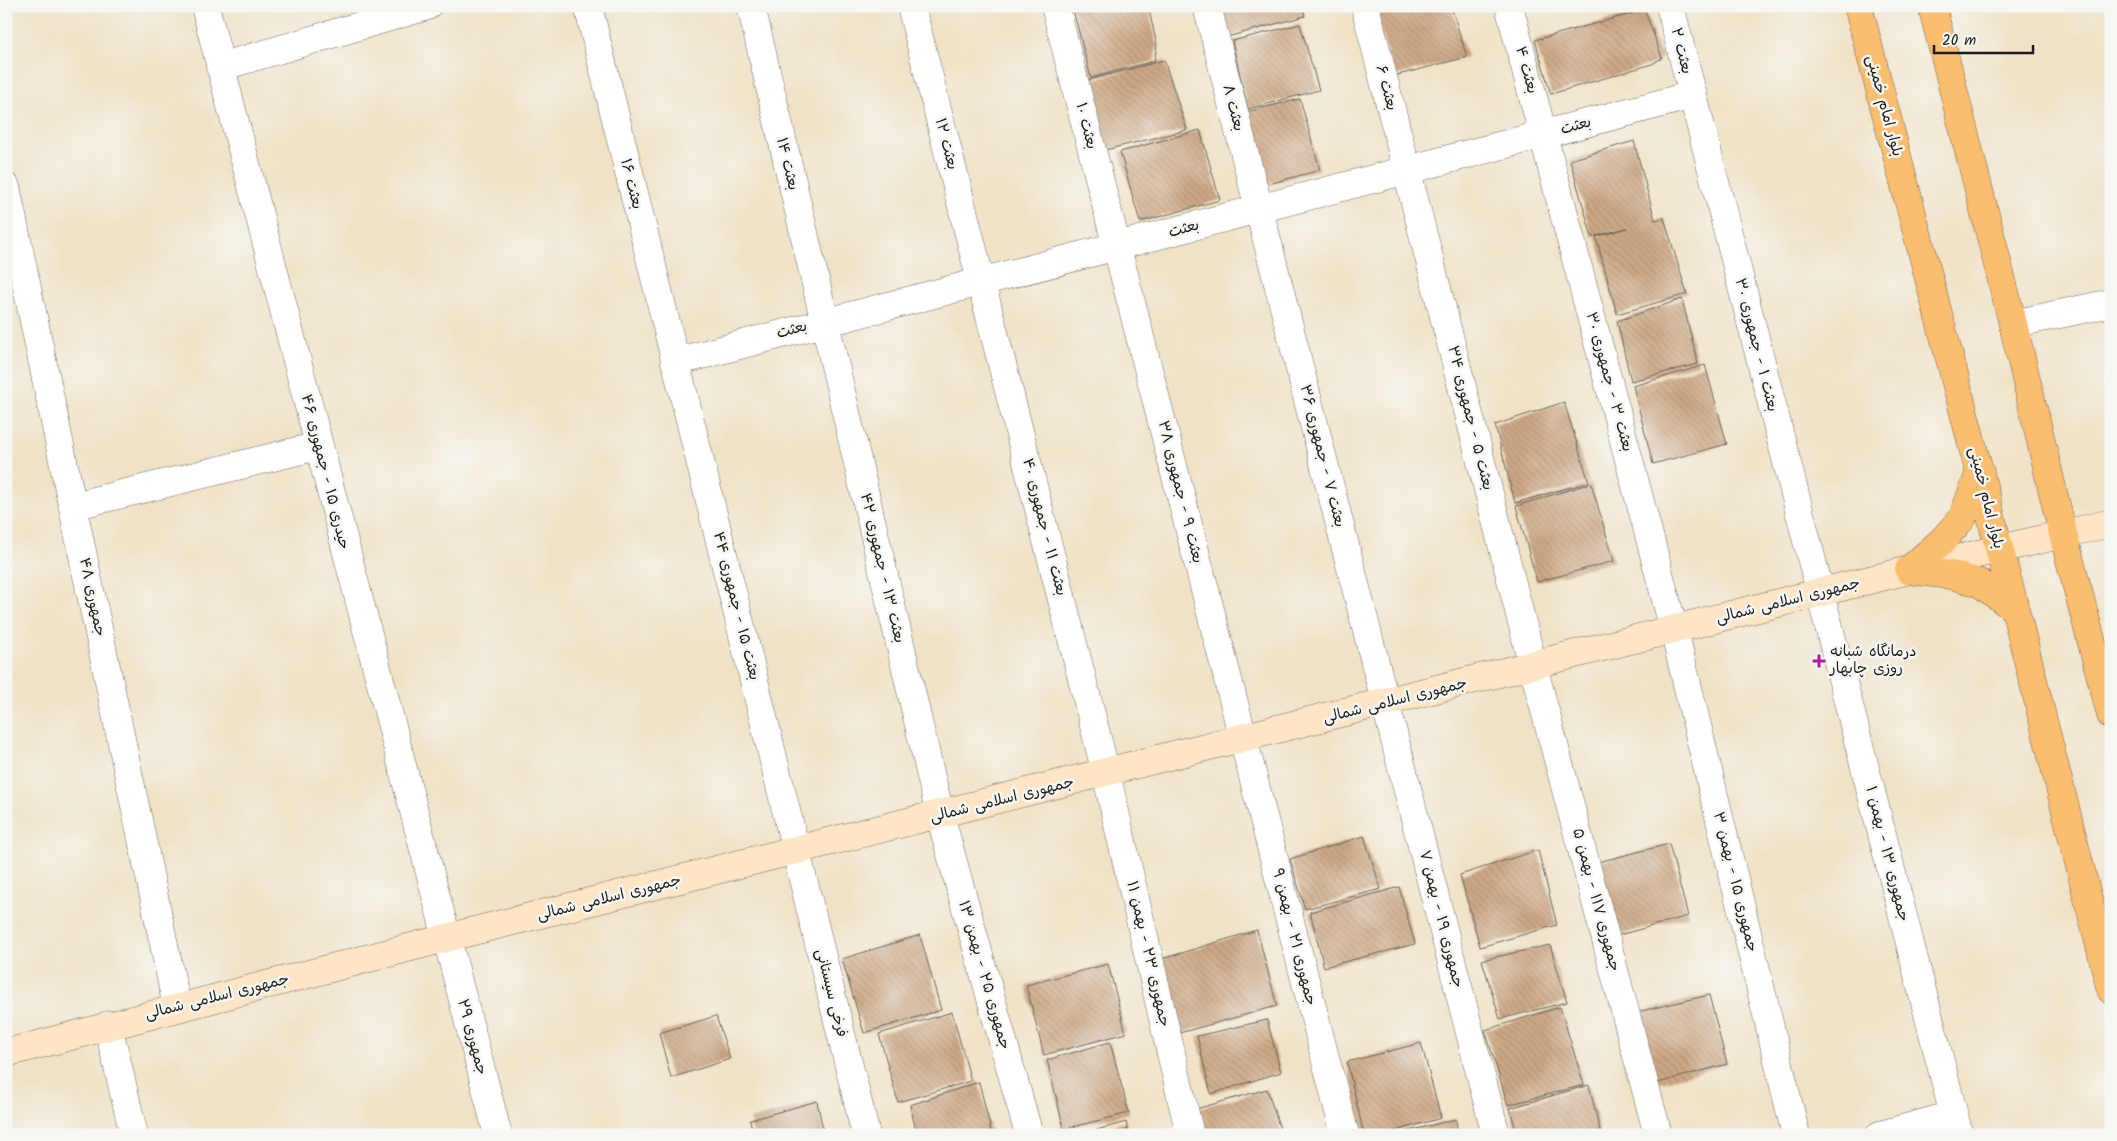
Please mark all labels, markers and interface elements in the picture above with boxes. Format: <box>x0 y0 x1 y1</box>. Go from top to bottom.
scale bar <box>1934 22 2033 54</box>
street label: بعثت ۲ <box>1664 25 1698 77</box>
text: 20 m <box>1942 29 1976 53</box>
street label: بعثت ۴ <box>1508 44 1544 96</box>
street label: بلوار امام خمینی <box>1859 53 1909 159</box>
street label: بعثت ۶ <box>1369 63 1403 113</box>
street label: بعثت ۸ <box>1216 82 1250 134</box>
street label: بعثت ۱۰ <box>1069 100 1103 152</box>
street label: بعثت <box>1558 110 1594 142</box>
street label: بعثت ۱۲ <box>928 116 964 172</box>
street label: بعثت ۱۴ <box>769 135 805 193</box>
street label: بعثت ۱۶ <box>613 156 649 212</box>
street label: بعثت <box>1166 213 1202 245</box>
street label: بعثت ۱ - جمهوری ۳۰ <box>1728 276 1784 414</box>
street label: بعثت ۳ - جمهوری ۳۰ <box>1579 309 1639 455</box>
street label: بعثت <box>774 314 810 346</box>
street label: بعثت ۵ - جمهوری ۳۴ <box>1440 343 1500 493</box>
street label: بعثت ۷ - جمهوری ۳۶ <box>1293 382 1351 530</box>
street label: حیدری ۱۵ - جمهوری ۴۶ <box>294 392 356 552</box>
street label: بعثت ۹ - جمهوری ۳۸ <box>1151 418 1209 566</box>
street label: بلوار امام خمینی <box>1962 445 2010 551</box>
street label: بعثت ۱۱ - جمهوری ۴۰ <box>1015 456 1073 598</box>
street label: بعثت ۱۳ - جمهوری ۴۲ <box>853 491 911 645</box>
street label: بعثت ۱۵ - جمهوری ۴۴ <box>706 529 766 683</box>
street label: جمهوری ۴۸ <box>72 555 112 639</box>
street label: جمهوری اسلامی شمالی <box>1713 571 1863 631</box>
place label: درمانگاه شبانه روزی چابهار <box>1829 640 1916 681</box>
marker: درمانگاه شبانه روزی چابهار <box>1812 654 1826 668</box>
street label: جمهوری اسلامی شمالی <box>1320 671 1470 731</box>
street label: جمهوری اسلامی شمالی <box>927 770 1077 830</box>
street label: جمهوری ۱۳ - بهمن ۱ <box>1859 784 1915 924</box>
street label: جمهوری ۱۵ - بهمن ۳ <box>1706 809 1764 955</box>
street label: جمهوری ۱۱۷ - بهمن ۵ <box>1565 826 1627 974</box>
street label: جمهوری ۱۹ - بهمن ۷ <box>1412 848 1470 990</box>
street label: جمهوری ۲۱ - بهمن ۹ <box>1265 866 1323 1008</box>
street label: جمهوری اسلامی شمالی <box>534 868 684 928</box>
street label: جمهوری ۲۳ - بهمن ۱۱ <box>1120 879 1176 1029</box>
street label: جمهوری ۲۵ - بهمن ۱۳ <box>951 898 1017 1052</box>
street label: فرخی سیستانی <box>808 946 854 1040</box>
street label: جمهوری اسلامی شمالی <box>142 967 292 1027</box>
street label: جمهوری ۲۹ <box>450 996 494 1078</box>

